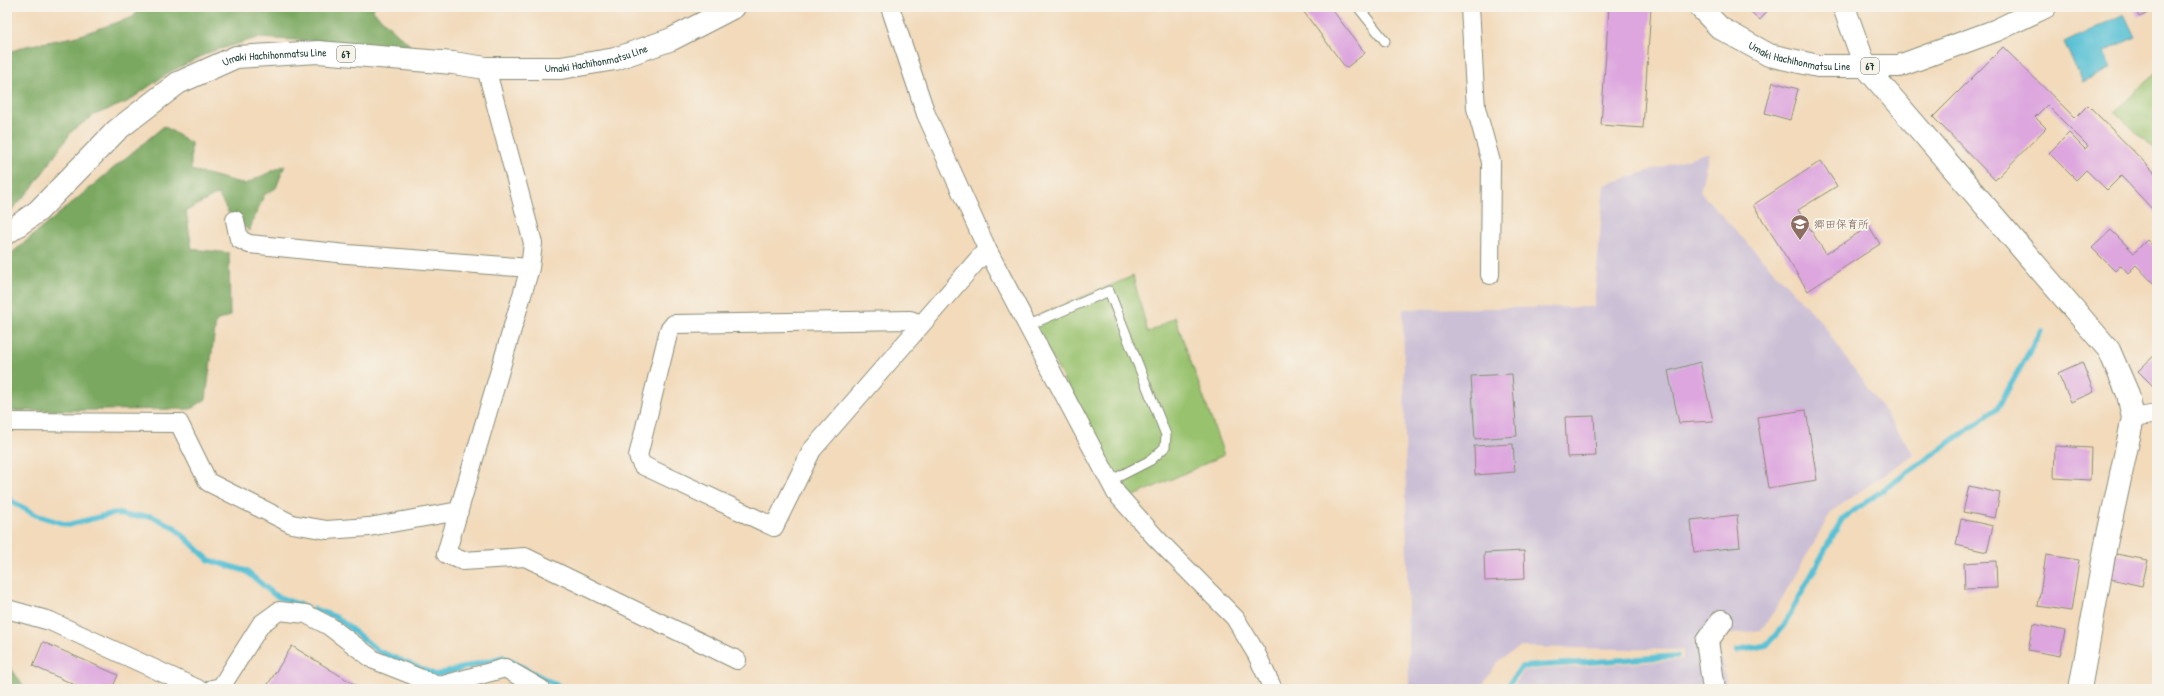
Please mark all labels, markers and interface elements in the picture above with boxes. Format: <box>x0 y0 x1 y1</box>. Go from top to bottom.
street label: Umaki Hachihonmatsu Line <box>1746 38 1851 73</box>
street label: Umaki Hachihonmatsu Line <box>545 41 650 75</box>
street label: Umaki Hachihonmatsu Line <box>220 45 328 69</box>
road number: 67 <box>337 46 355 62</box>
road number: 67 <box>1861 58 1879 74</box>
school or university icon: 郷田保育所 <box>1789 213 1811 241</box>
place label: 郷田保育所 <box>1814 217 1869 231</box>

